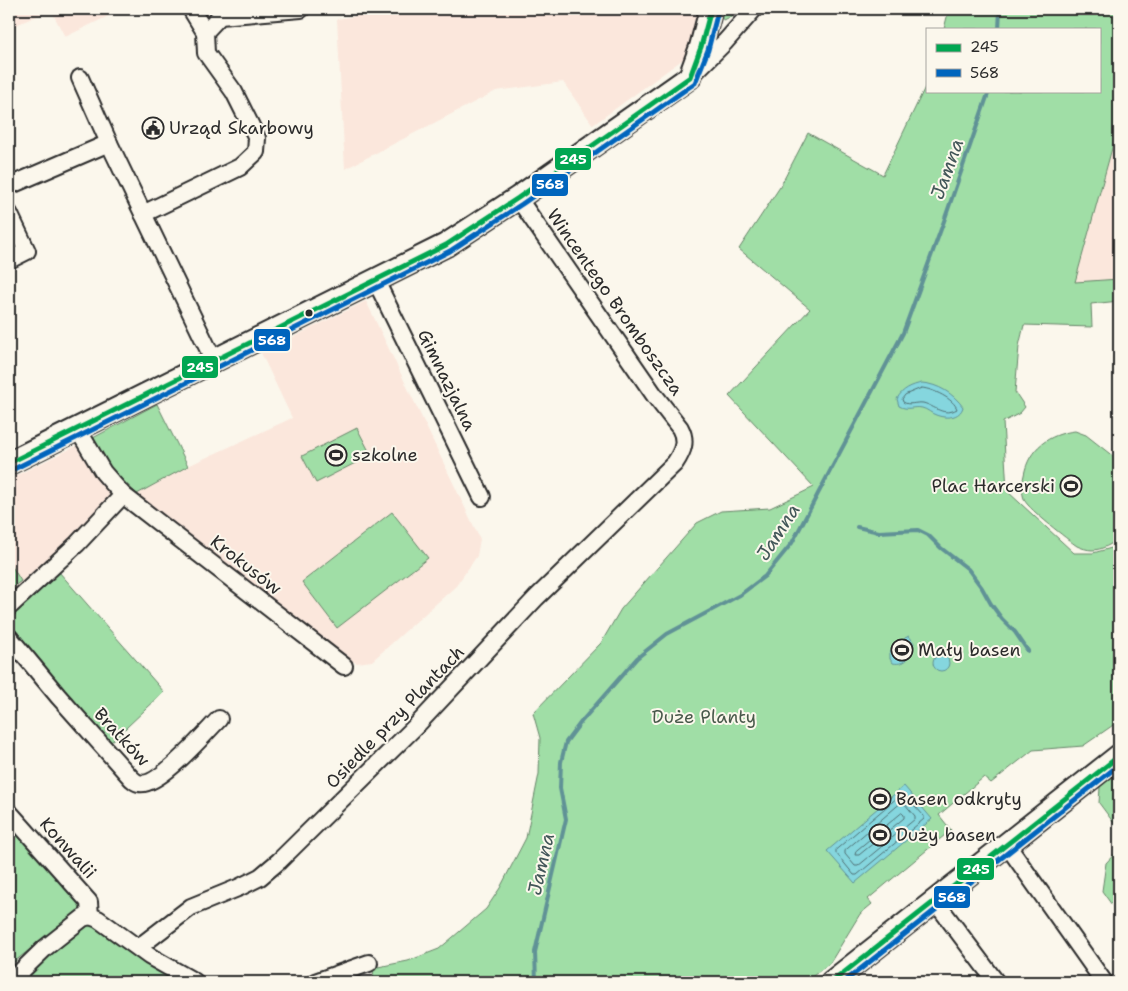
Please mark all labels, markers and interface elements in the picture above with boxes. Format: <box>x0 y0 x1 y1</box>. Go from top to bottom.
legend <box>926 28 1100 92</box>
text: 245 <box>970 37 999 57</box>
text: 568 <box>970 63 999 83</box>
public building icon: Urząd Skarbowy <box>141 116 165 140</box>
place label: Urząd Skarbowy <box>169 116 314 140</box>
water label: Jamna <box>924 135 970 203</box>
line badge: 245 <box>554 147 592 171</box>
text: 245 <box>559 150 587 168</box>
line badge: 568 <box>531 173 569 197</box>
text: 568 <box>536 175 564 193</box>
street label: Wincentego Bromboszcza <box>541 204 689 400</box>
unlabelled marker <box>304 308 314 318</box>
street label: Gimnazjalna <box>412 325 482 435</box>
line badge: 568 <box>253 328 291 352</box>
text: 568 <box>258 331 286 349</box>
line badge: 245 <box>181 355 219 379</box>
text: 245 <box>186 358 214 376</box>
sports icon: szkolne <box>324 443 348 467</box>
place label: szkolne <box>352 443 418 467</box>
place label: Plac Harcerski <box>931 474 1055 498</box>
sports icon: Plac Harcerski <box>1059 474 1083 498</box>
water label: Jamna <box>750 499 806 565</box>
street label: Krokusów <box>205 530 287 601</box>
sports icon: Mały basen <box>890 638 914 662</box>
place label: Mały basen <box>918 638 1021 662</box>
street label: Osiedle przy Plantach <box>320 640 470 794</box>
street label: Bratków <box>89 702 156 772</box>
park label: Duże Planty <box>652 705 756 729</box>
sports icon: Basen odkryty <box>868 787 892 811</box>
place label: Basen odkryty <box>896 787 1022 811</box>
street label: Konwalii <box>34 812 102 884</box>
sports icon: Duży basen <box>868 823 892 847</box>
place label: Duży basen <box>896 823 996 847</box>
water label: Jamna <box>522 830 560 898</box>
line badge: 245 <box>956 857 995 881</box>
text: 245 <box>962 860 990 878</box>
line badge: 568 <box>933 885 971 909</box>
text: 568 <box>938 888 966 906</box>

